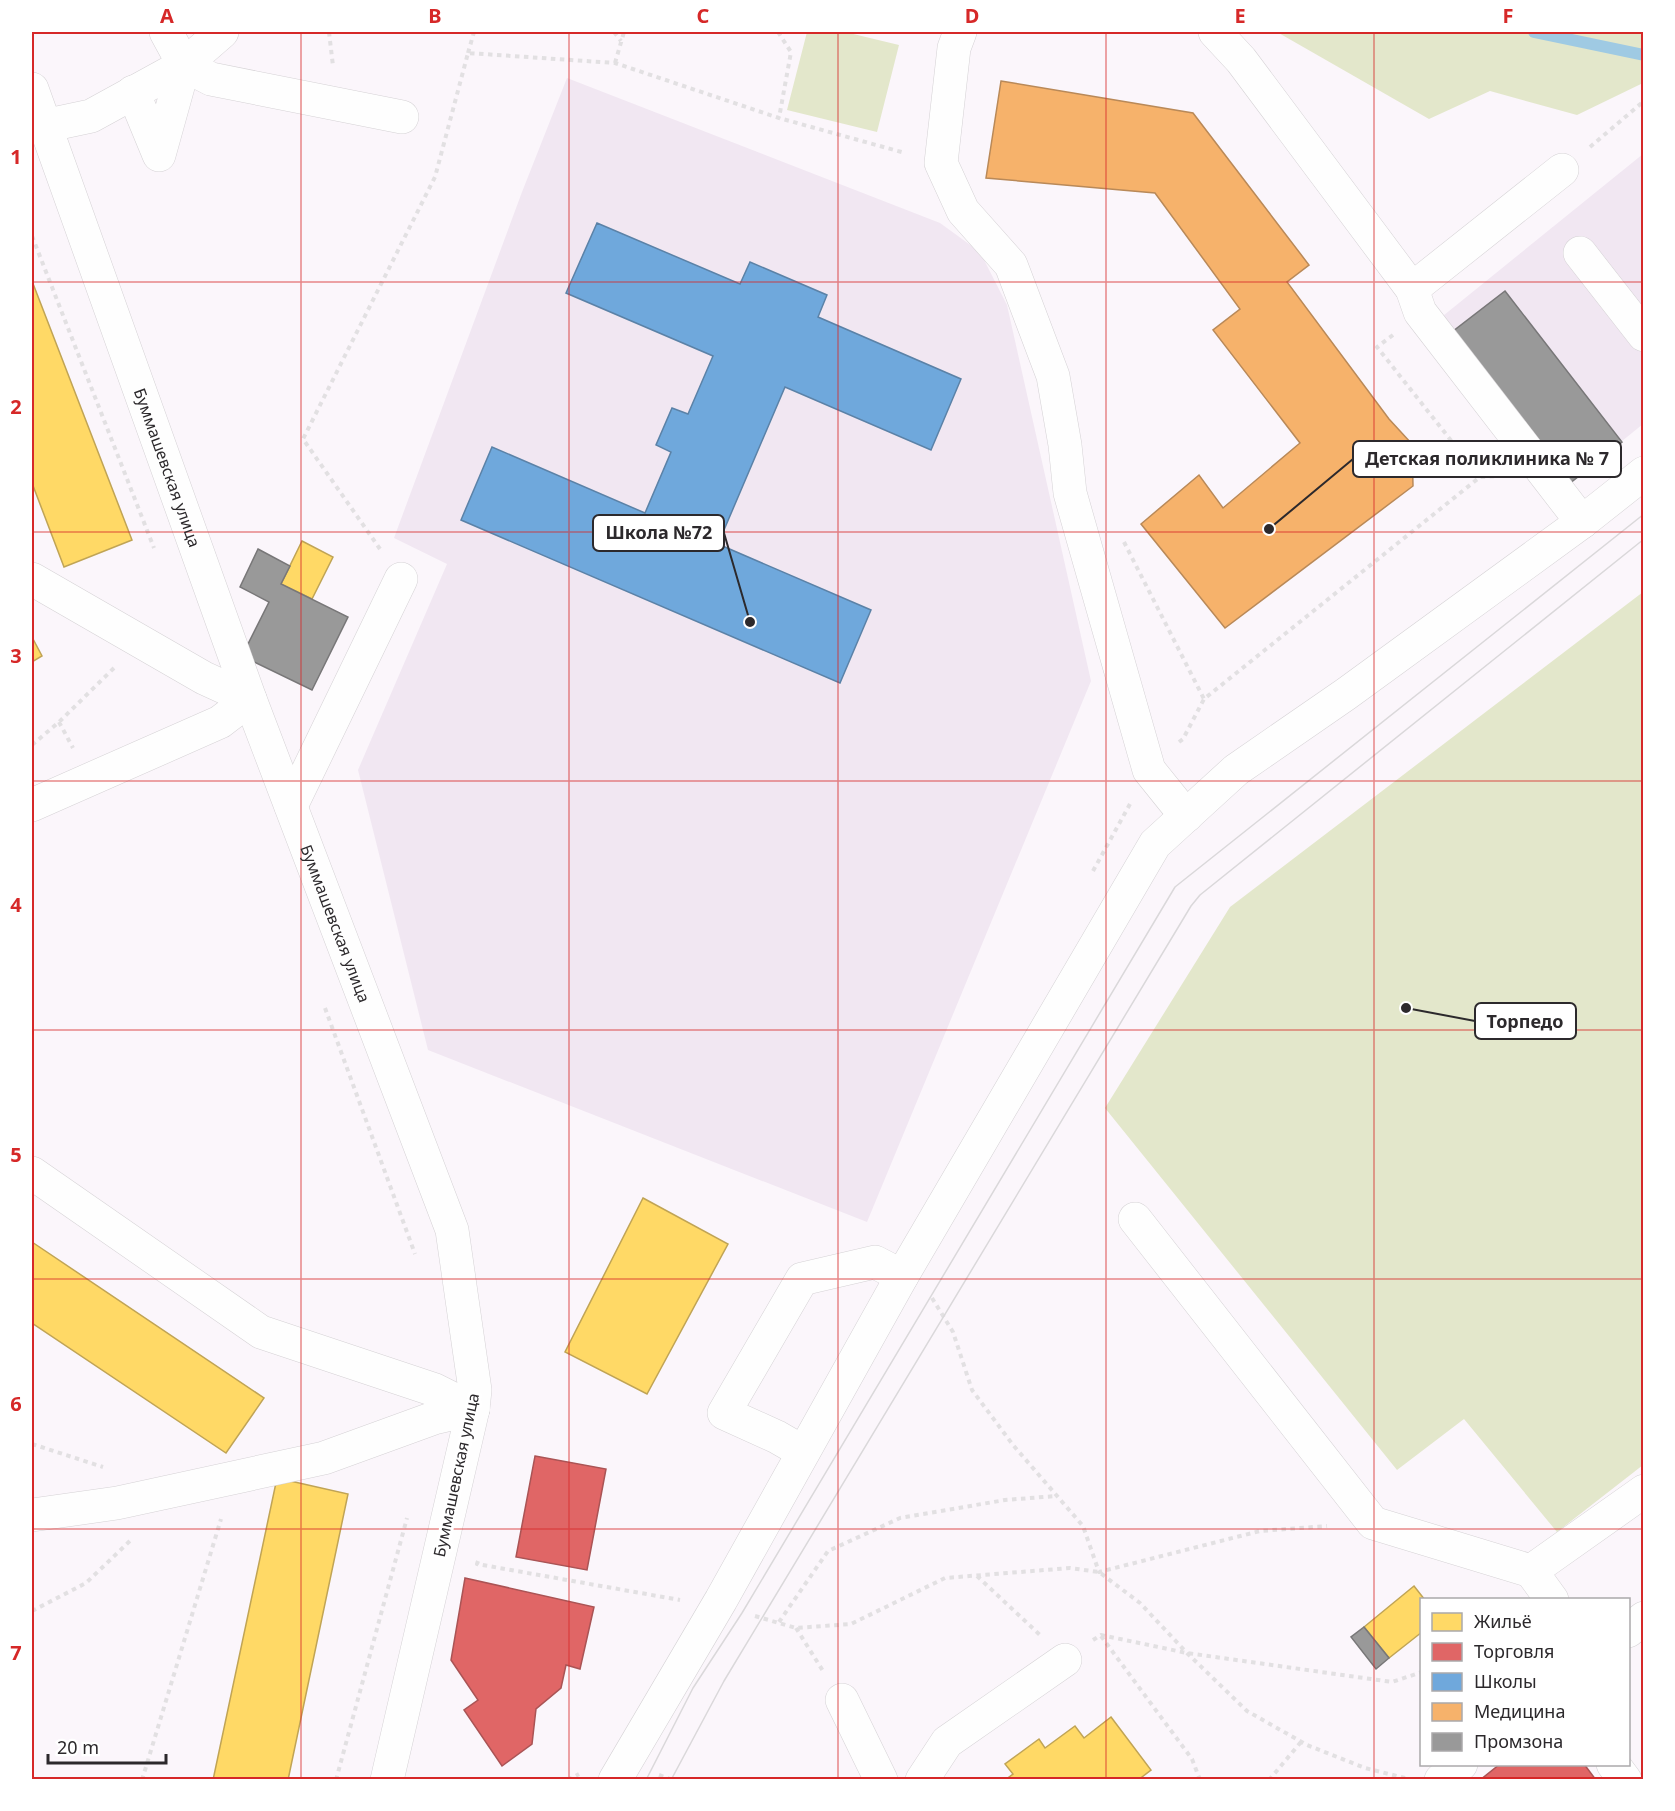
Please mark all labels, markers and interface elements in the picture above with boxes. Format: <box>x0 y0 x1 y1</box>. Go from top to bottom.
text: A <box>160 2 174 29</box>
text: B <box>428 2 442 29</box>
text: C <box>697 2 710 29</box>
text: D <box>965 2 979 29</box>
text: E <box>1234 2 1246 29</box>
text: F <box>1503 2 1513 29</box>
text: 1 <box>10 143 22 170</box>
street label: Буммашевская улица <box>129 385 206 550</box>
text: 2 <box>10 393 22 420</box>
callout: Детская поликлиника № 7 <box>1353 441 1621 477</box>
text: Детская поликлиника № 7 <box>1365 446 1609 470</box>
callout: Школа №72 <box>593 515 724 551</box>
text: Школа №72 <box>606 520 712 544</box>
text: 3 <box>10 642 22 669</box>
street label: Буммашевская улица <box>295 841 375 1006</box>
text: 4 <box>10 891 22 918</box>
callout: Торпедо <box>1475 1003 1576 1039</box>
text: Торпедо <box>1487 1009 1563 1033</box>
text: 5 <box>10 1141 22 1168</box>
text: 6 <box>10 1390 22 1417</box>
street label: Буммашевская улица <box>428 1391 484 1559</box>
legend <box>1420 1598 1630 1766</box>
text: Жильё <box>1474 1609 1532 1633</box>
text: 7 <box>10 1639 22 1666</box>
text: Торговля <box>1474 1639 1554 1663</box>
text: Школы <box>1474 1669 1537 1693</box>
text: Медицина <box>1474 1699 1565 1723</box>
scale bar <box>48 1727 166 1765</box>
text: Промзона <box>1474 1729 1563 1753</box>
text: 20 m <box>57 1735 99 1759</box>

